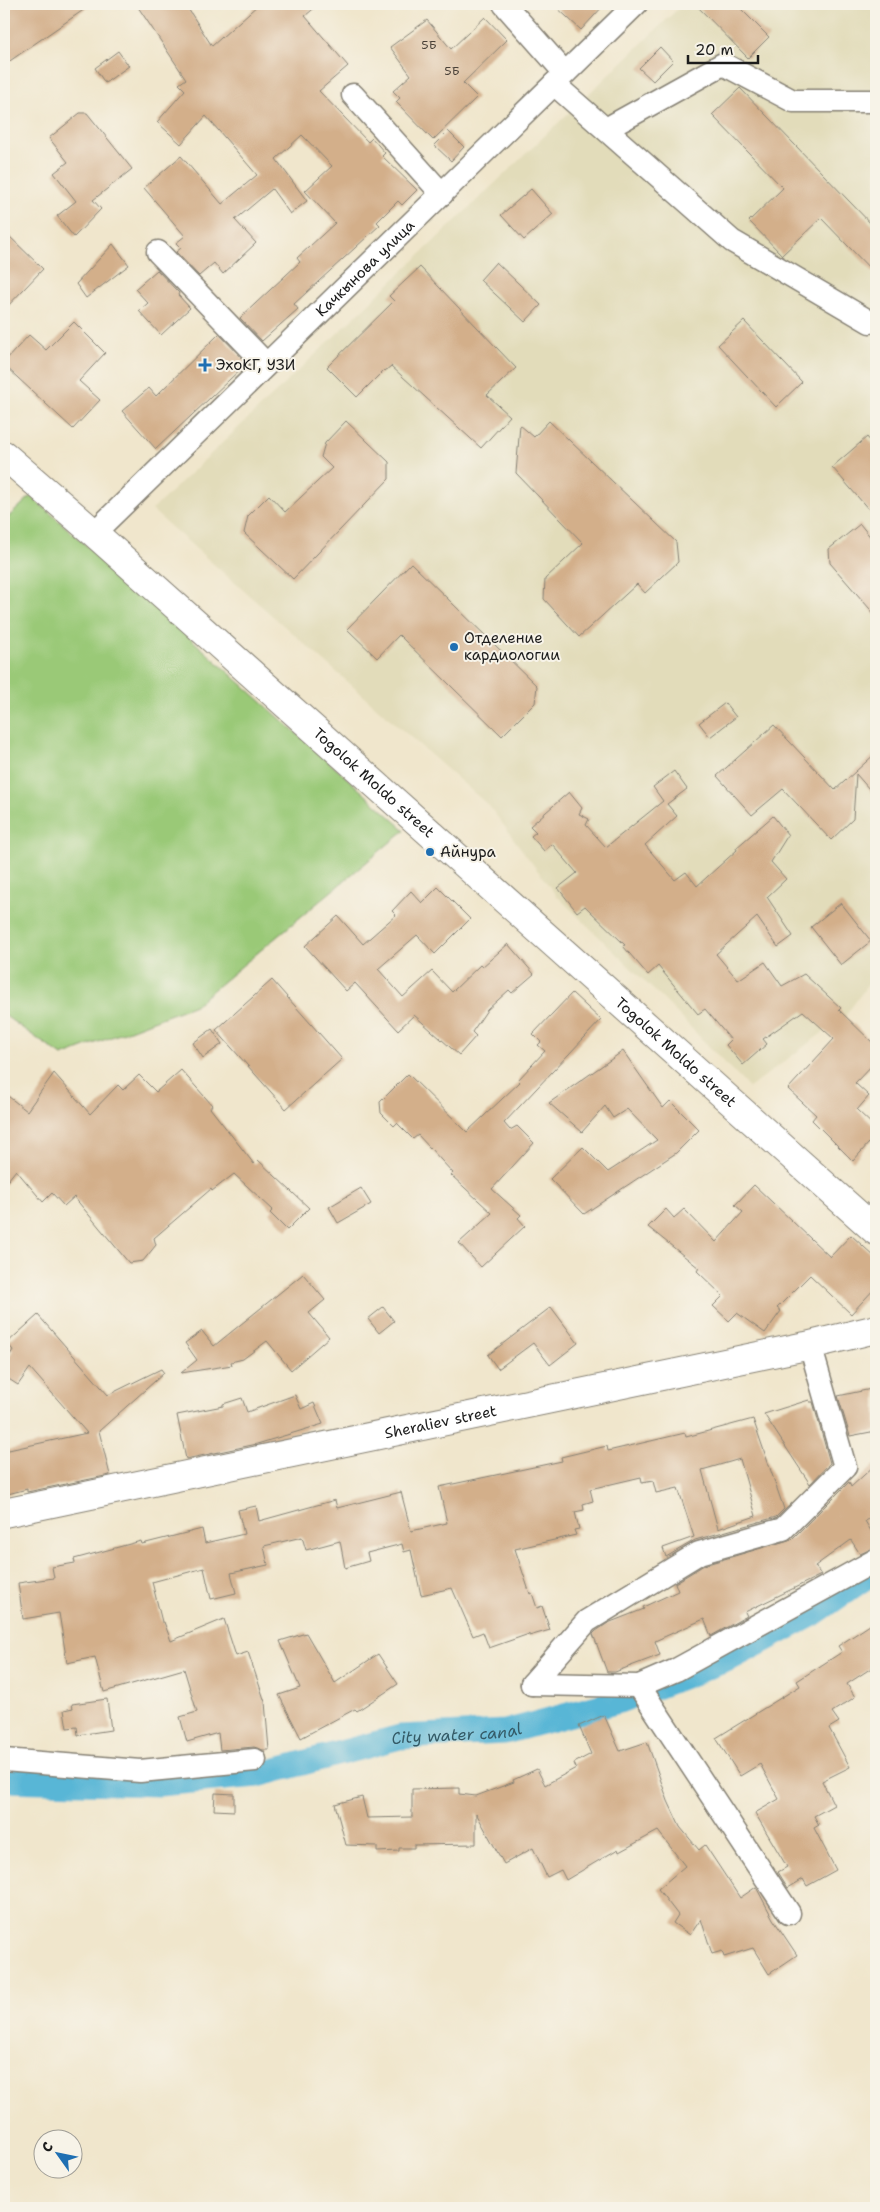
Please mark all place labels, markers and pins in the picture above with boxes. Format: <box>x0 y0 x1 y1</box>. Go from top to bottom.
place label: ЭхоКГ, УЗИ <box>216 355 295 375</box>
marker: ЭхоКГ, УЗИ <box>198 358 212 372</box>
place label: Отделение кардиологии <box>464 628 560 665</box>
marker: Отделение кардиологии <box>448 641 460 653</box>
place label: Айнура <box>440 842 497 862</box>
marker: Айнура <box>424 846 436 858</box>

